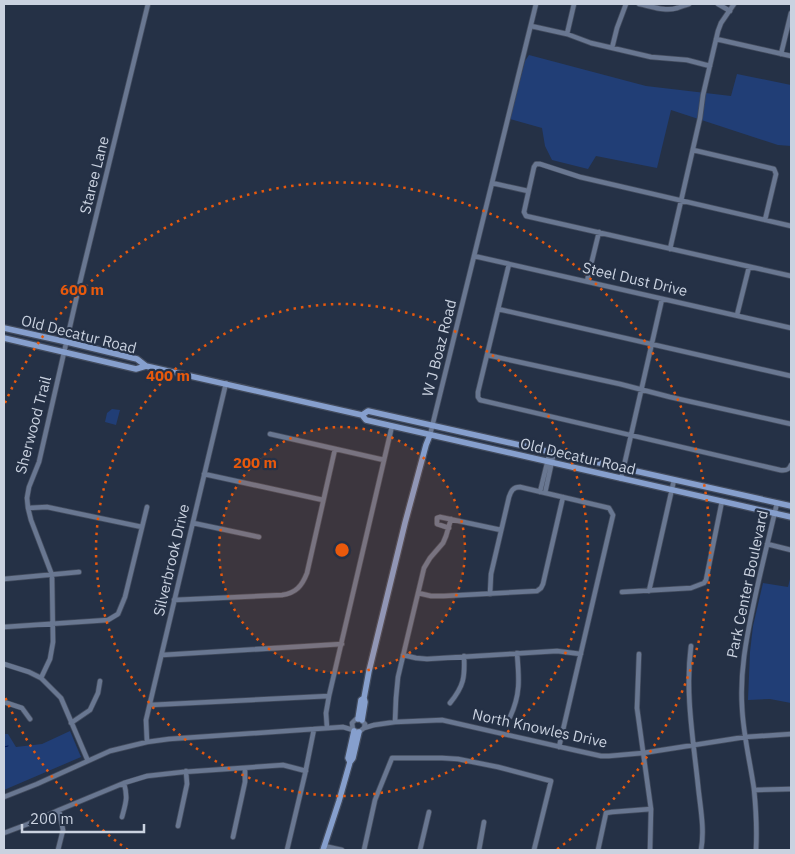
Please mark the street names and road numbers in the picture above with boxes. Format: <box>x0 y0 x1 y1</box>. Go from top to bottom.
street label: Staree Lane <box>75 134 113 216</box>
street label: Steel Dust Drive <box>581 258 689 300</box>
street label: W J Boaz Road <box>418 298 460 398</box>
street label: Old Decatur Road <box>19 310 139 358</box>
street label: Sherwood Trail <box>11 374 55 476</box>
street label: Old Decatur Road <box>518 433 638 479</box>
street label: Silverbrook Drive <box>149 502 193 618</box>
street label: Park Center Boulevard <box>722 508 772 660</box>
street label: North Knowles Drive <box>471 704 609 752</box>

